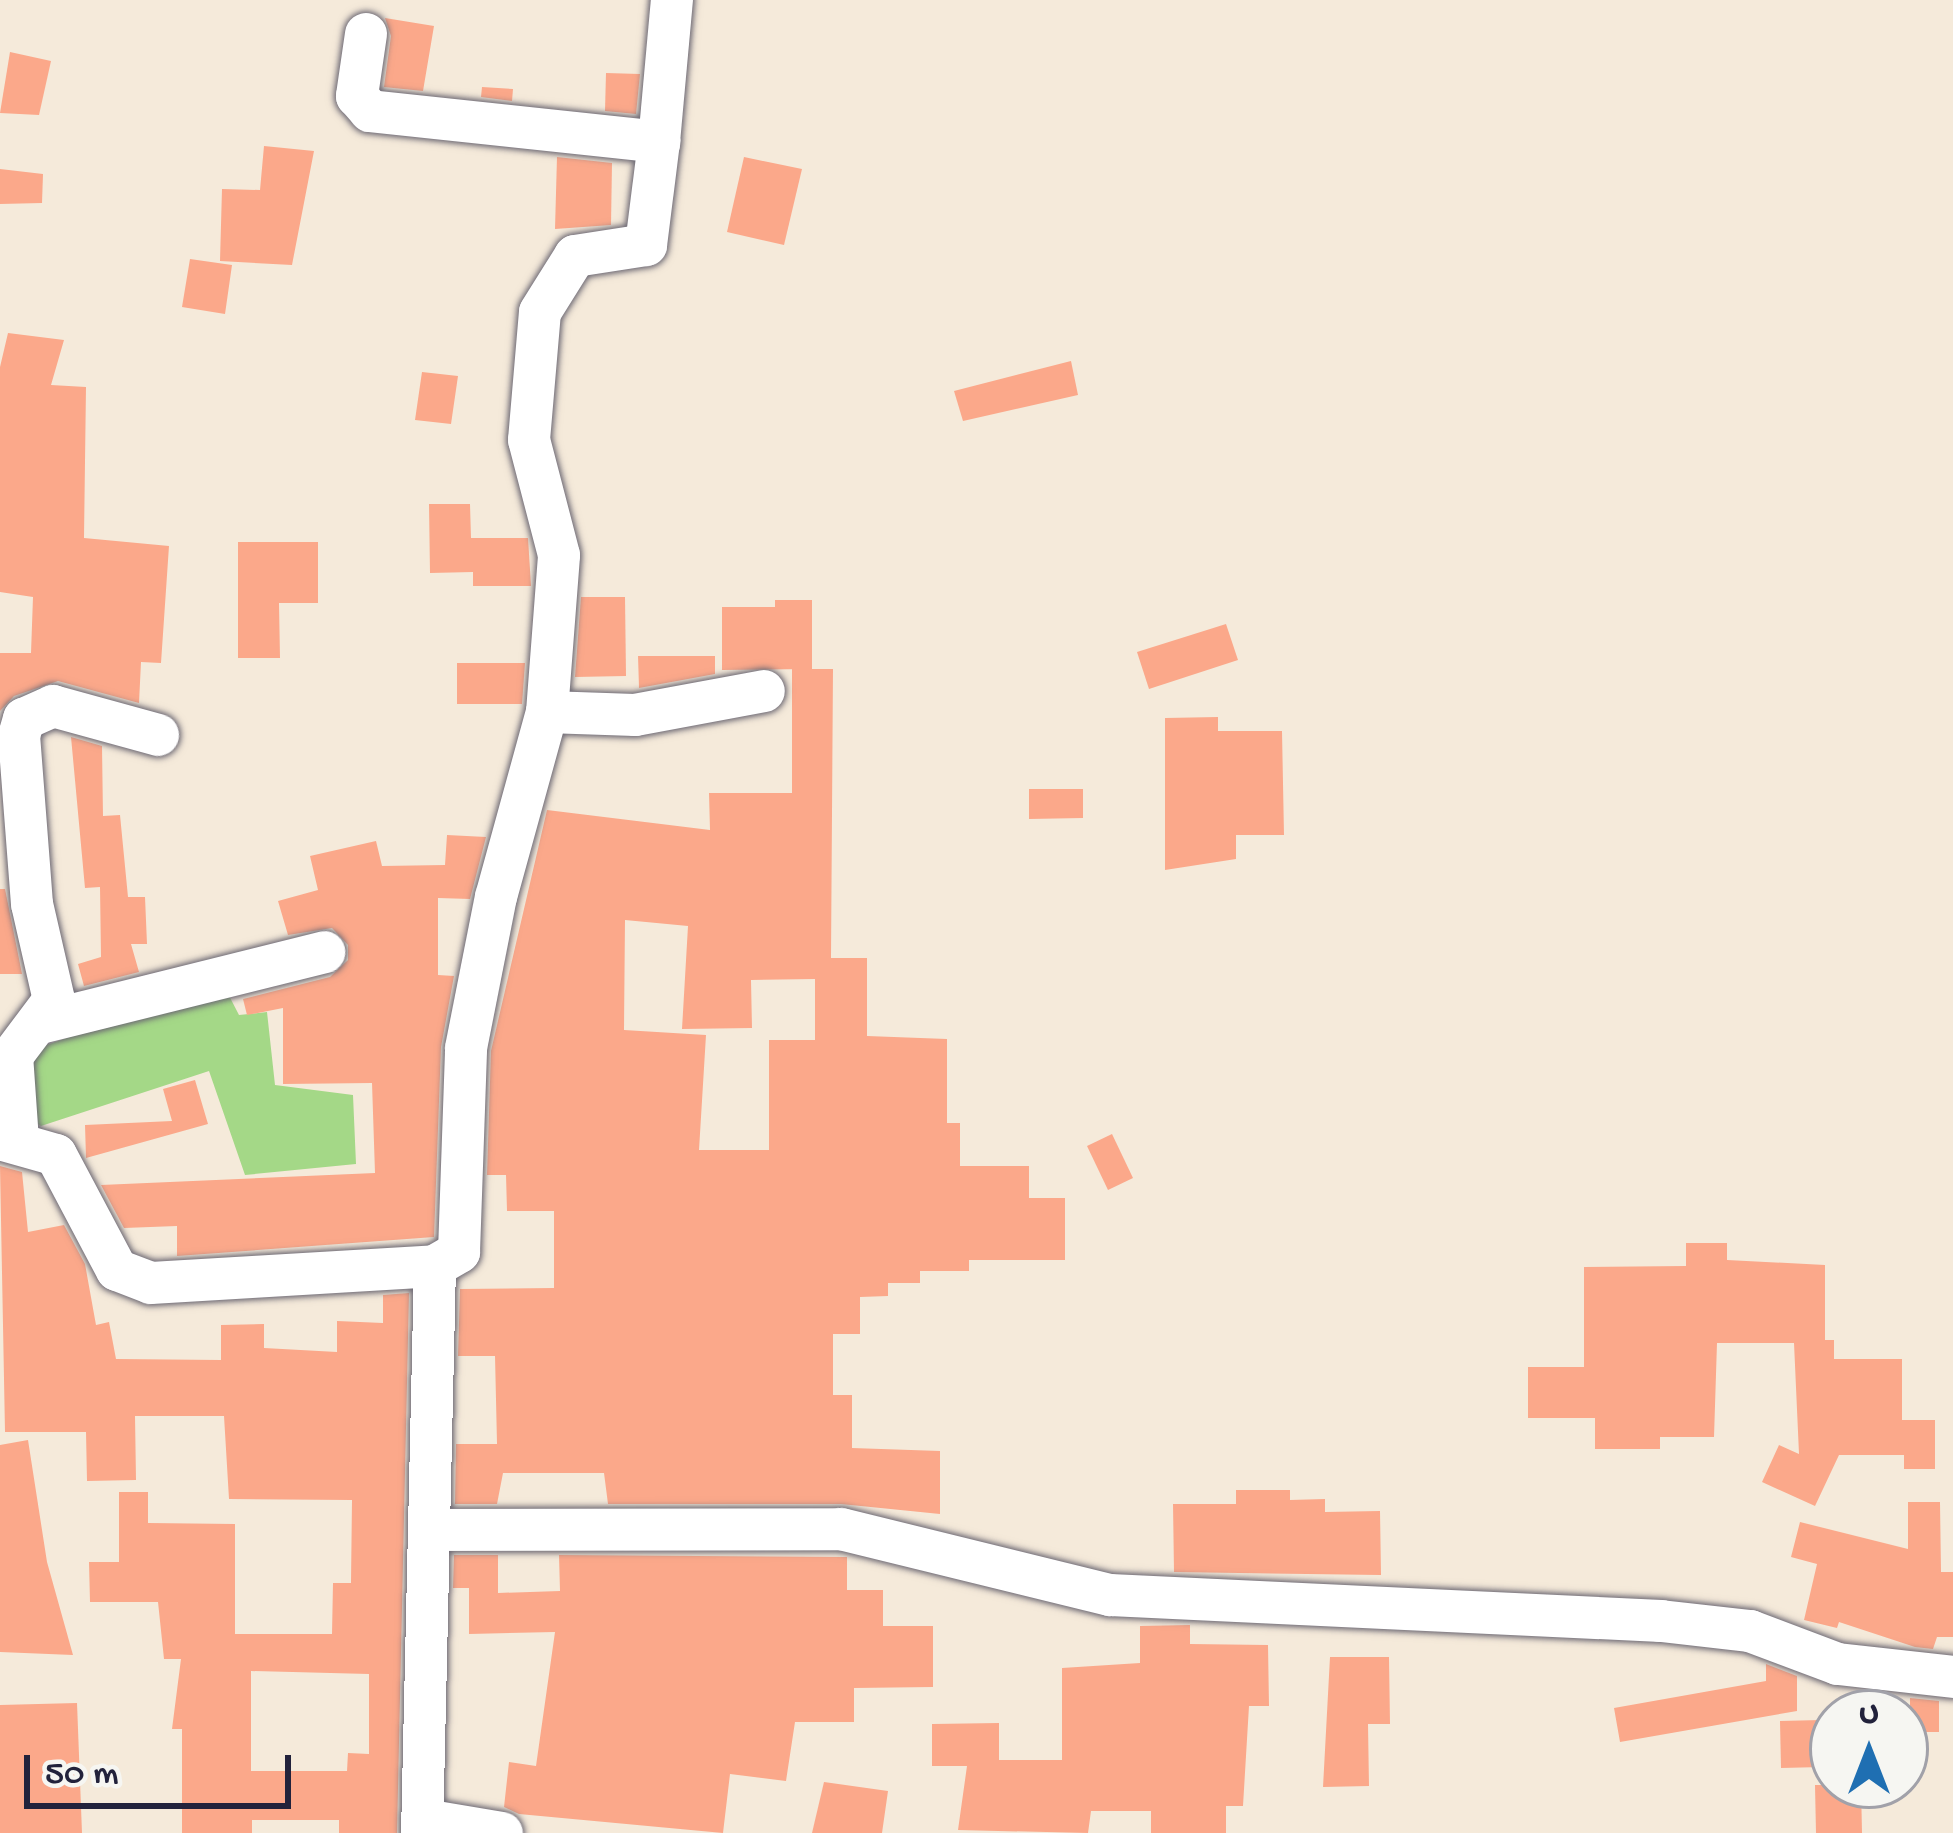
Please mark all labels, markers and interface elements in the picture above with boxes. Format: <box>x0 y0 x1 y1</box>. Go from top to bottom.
north arrow <box>1809 1689 1929 1809</box>
text: U <box>1859 1697 1879 1735</box>
scale bar <box>30 1731 297 1805</box>
text: 50 m <box>45 1754 118 1797</box>

